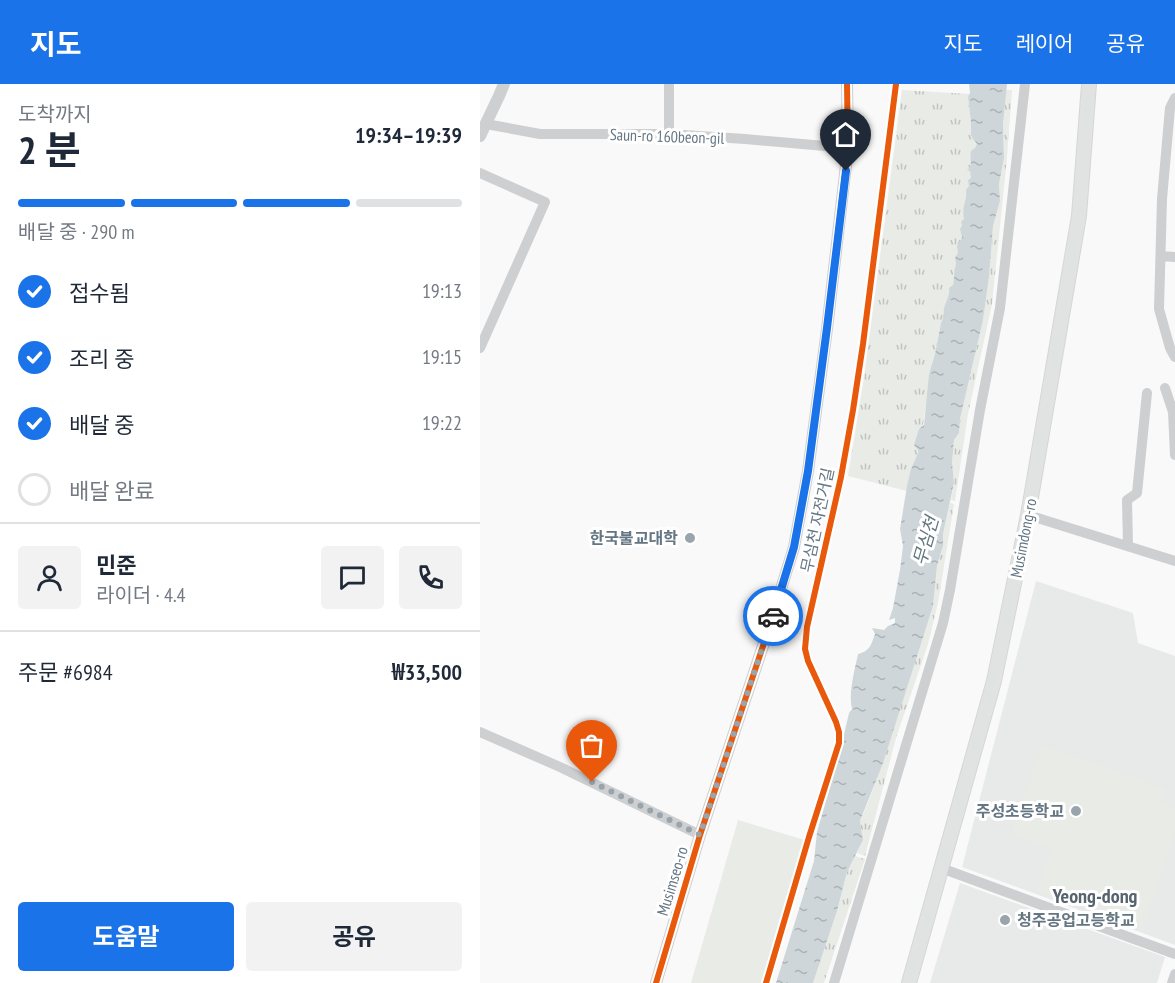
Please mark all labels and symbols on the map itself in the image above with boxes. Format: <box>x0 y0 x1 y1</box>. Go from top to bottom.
pin <box>820 109 871 171</box>
street label: Saun-ro 160beon-gil <box>610 124 725 148</box>
street label: 무심천 자전거길 <box>796 466 838 574</box>
street label: Musimdong-ro <box>1006 497 1040 579</box>
water label: 무심천 <box>908 511 944 568</box>
place label: 한국불교대학 <box>590 528 678 548</box>
marker: 한국불교대학 <box>683 531 697 545</box>
courier <box>743 586 803 646</box>
pin <box>566 720 617 782</box>
place label: 주성초등학교 <box>976 801 1064 821</box>
marker: 주성초등학교 <box>1069 804 1083 818</box>
street label: Musimseo-ro <box>652 844 692 918</box>
district label: Yeong-dong <box>1052 883 1138 909</box>
place label: 청주공업고등학교 <box>1017 910 1135 930</box>
marker: 청주공업고등학교 <box>998 913 1012 927</box>

